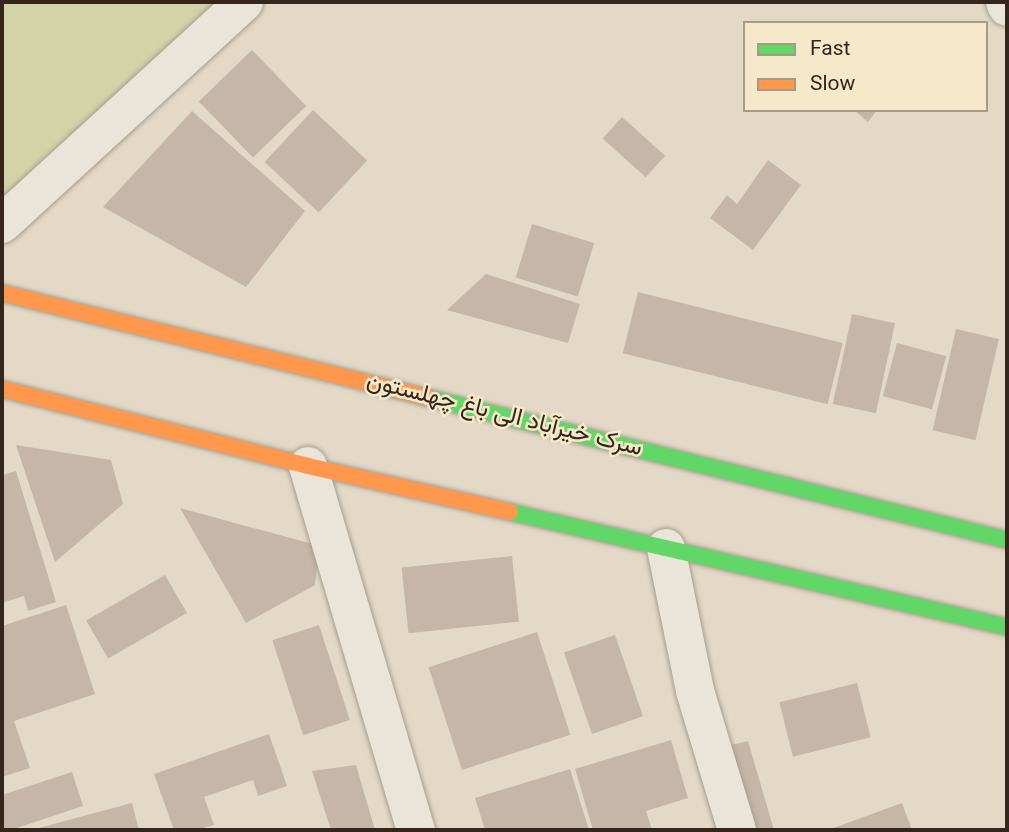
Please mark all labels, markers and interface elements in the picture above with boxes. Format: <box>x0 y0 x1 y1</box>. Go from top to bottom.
legend <box>743 21 988 112</box>
text: Fast <box>810 33 850 66</box>
text: Slow <box>810 68 855 101</box>
street label: سرک خیرآباد الی باغ چهلستون <box>363 368 645 464</box>

